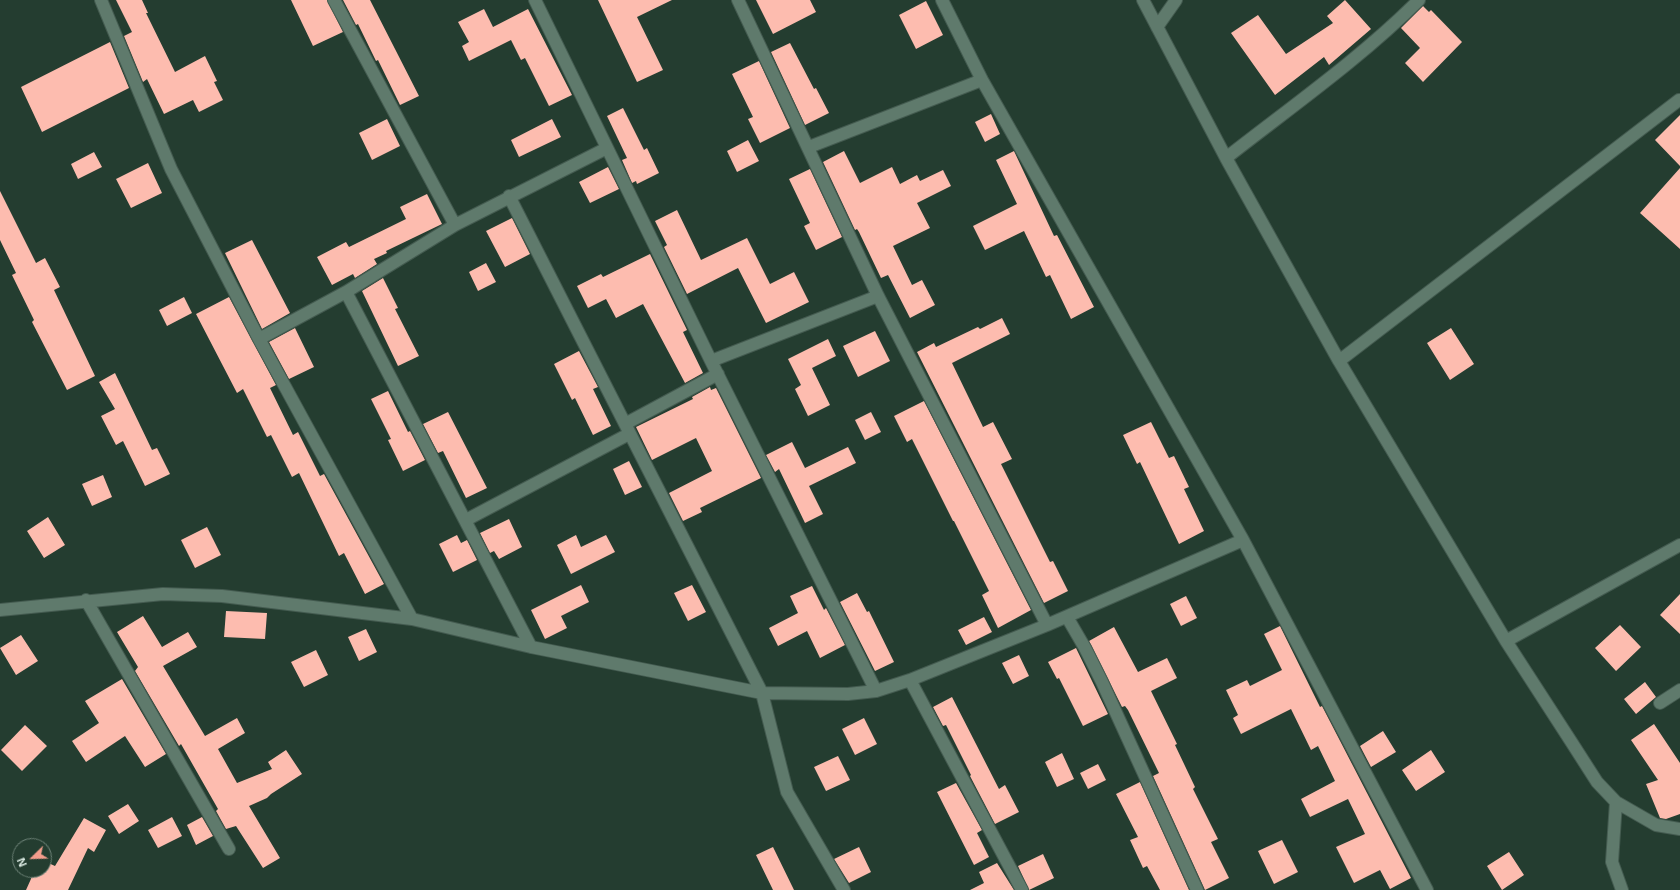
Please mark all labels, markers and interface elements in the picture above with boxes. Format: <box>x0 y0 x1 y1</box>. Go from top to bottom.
north arrow <box>12 838 52 878</box>
text: N <box>13 855 30 870</box>

